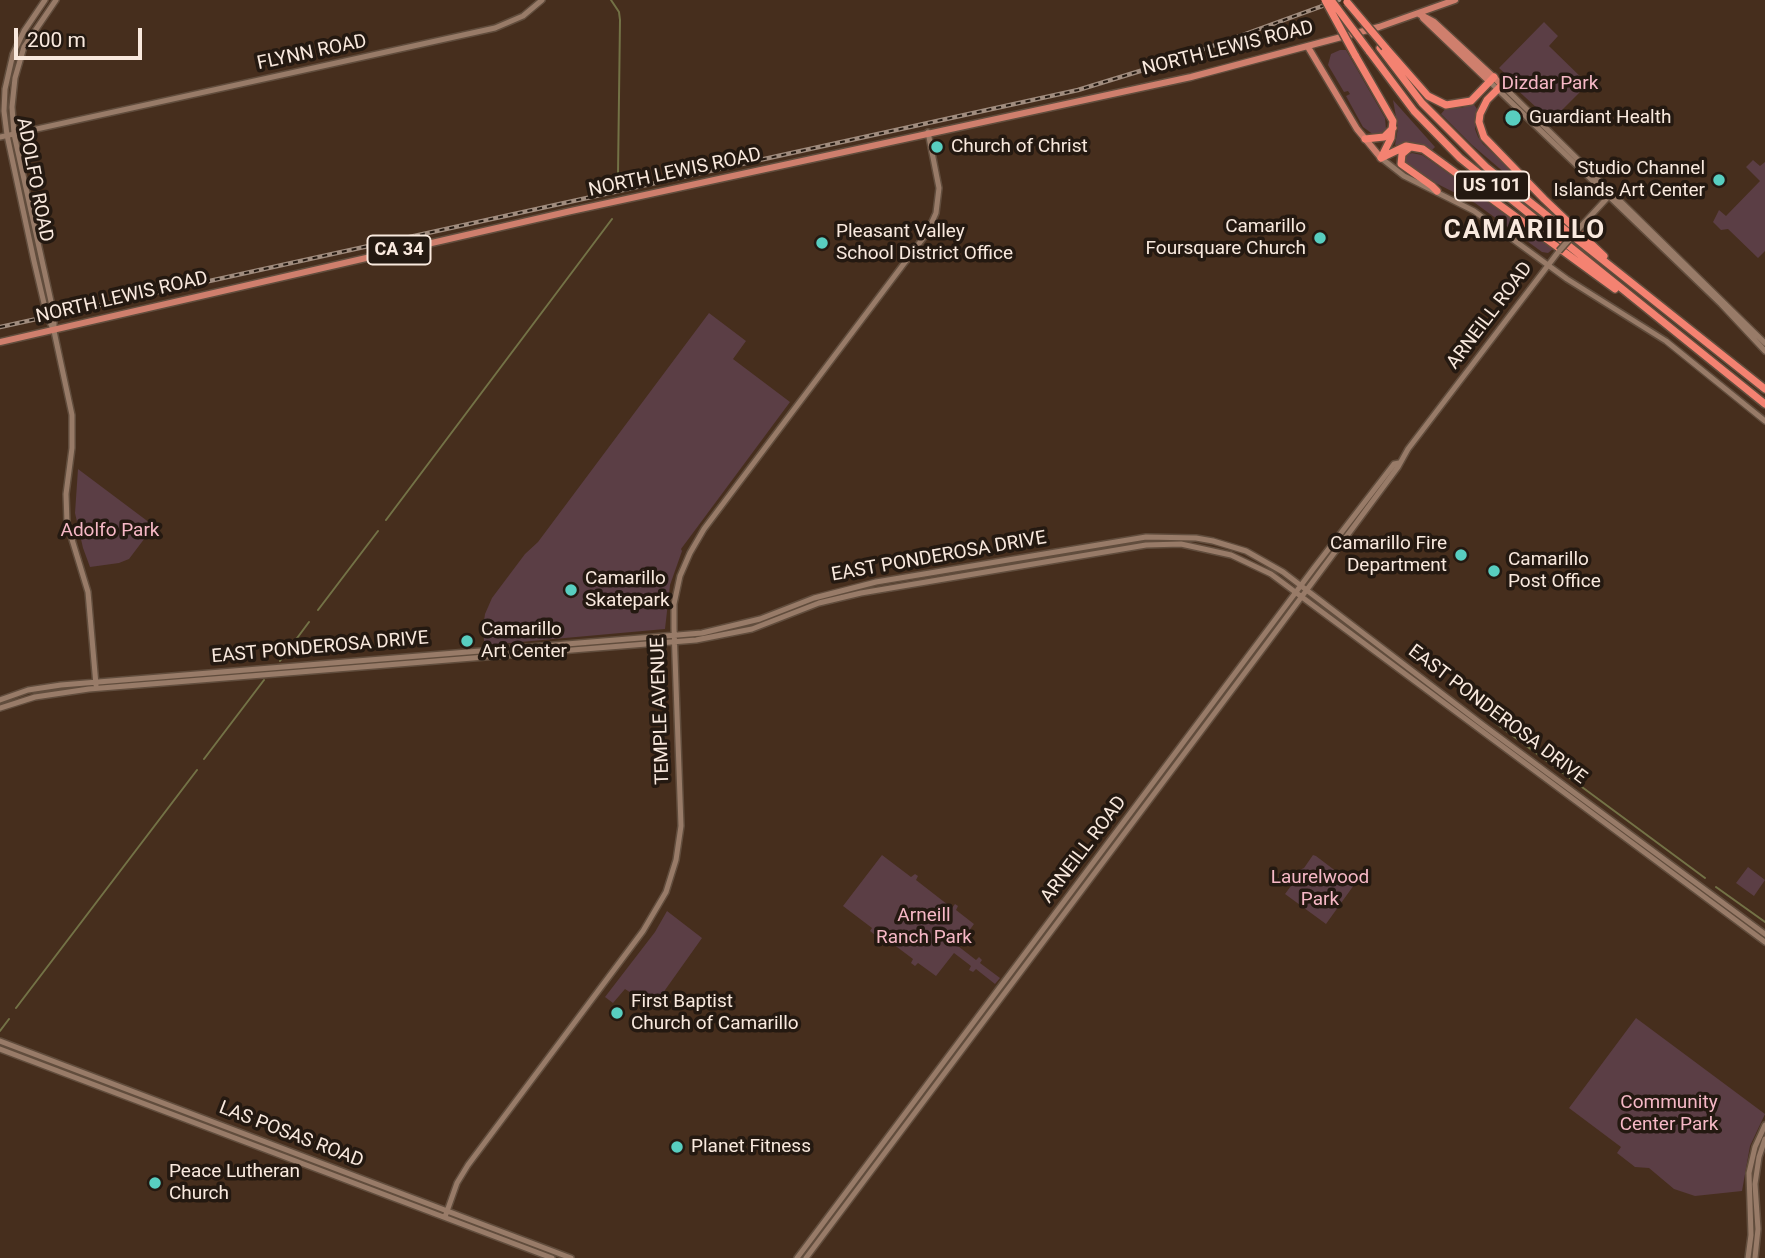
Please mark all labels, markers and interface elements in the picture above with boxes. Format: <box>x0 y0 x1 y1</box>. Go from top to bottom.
scale bar <box>18 14 145 58</box>
street label: NORTH LEWIS ROAD <box>1140 17 1316 81</box>
text: 200 m <box>27 28 86 52</box>
street label: FLYNN ROAD <box>255 30 369 76</box>
park label: Dizdar Park <box>1502 73 1598 95</box>
place label: Guardiant Health <box>1529 107 1671 129</box>
marker: Guardiant Health <box>1503 108 1523 128</box>
street label: ADOLFO ROAD <box>11 116 57 244</box>
place label: Church of Christ <box>951 136 1088 158</box>
marker: Church of Christ <box>929 139 945 155</box>
street label: NORTH LEWIS ROAD <box>587 144 763 202</box>
place label: Studio Channel Islands Art Center <box>1553 158 1705 202</box>
road number: US 101 <box>1455 172 1529 201</box>
marker: Studio Channel Islands Art Center <box>1711 172 1727 188</box>
district label: CAMARILLO <box>1445 215 1605 247</box>
place label: Camarillo Foursquare Church <box>1146 216 1306 260</box>
place label: Pleasant Valley School District Office <box>836 221 1013 265</box>
marker: Camarillo Foursquare Church <box>1312 230 1328 246</box>
marker: Pleasant Valley School District Office <box>814 235 830 251</box>
road number: CA 34 <box>368 236 430 264</box>
street label: ARNEILL ROAD <box>1442 258 1538 374</box>
street label: NORTH LEWIS ROAD <box>34 267 210 329</box>
park label: Adolfo Park <box>60 520 160 542</box>
street label: EAST PONDEROSA DRIVE <box>830 527 1048 587</box>
place label: Camarillo Fire Department <box>1330 533 1447 577</box>
marker: Camarillo Fire Department <box>1453 547 1469 563</box>
place label: Camarillo Post Office <box>1508 549 1601 593</box>
marker: Camarillo Post Office <box>1486 563 1502 579</box>
place label: Camarillo Skatepark <box>585 568 670 612</box>
marker: Camarillo Skatepark <box>563 582 579 598</box>
place label: Camarillo Art Center <box>481 619 567 663</box>
street label: EAST PONDEROSA DRIVE <box>211 627 429 669</box>
marker: Camarillo Art Center <box>459 633 475 649</box>
street label: TEMPLE AVENUE <box>647 637 675 785</box>
street label: EAST PONDEROSA DRIVE <box>1403 640 1591 790</box>
street label: ARNEILL ROAD <box>1036 792 1132 908</box>
park label: Laurelwood Park <box>1271 867 1369 911</box>
park label: Arneill Ranch Park <box>876 905 972 949</box>
place label: First Baptist Church of Camarillo <box>631 991 799 1035</box>
marker: First Baptist Church of Camarillo <box>609 1005 625 1021</box>
park label: Community Center Park <box>1620 1092 1718 1136</box>
street label: LAS POSAS ROAD <box>216 1097 366 1173</box>
place label: Planet Fitness <box>691 1136 811 1158</box>
marker: Planet Fitness <box>669 1139 685 1155</box>
place label: Peace Lutheran Church <box>169 1161 300 1205</box>
marker: Peace Lutheran Church <box>147 1175 163 1191</box>

